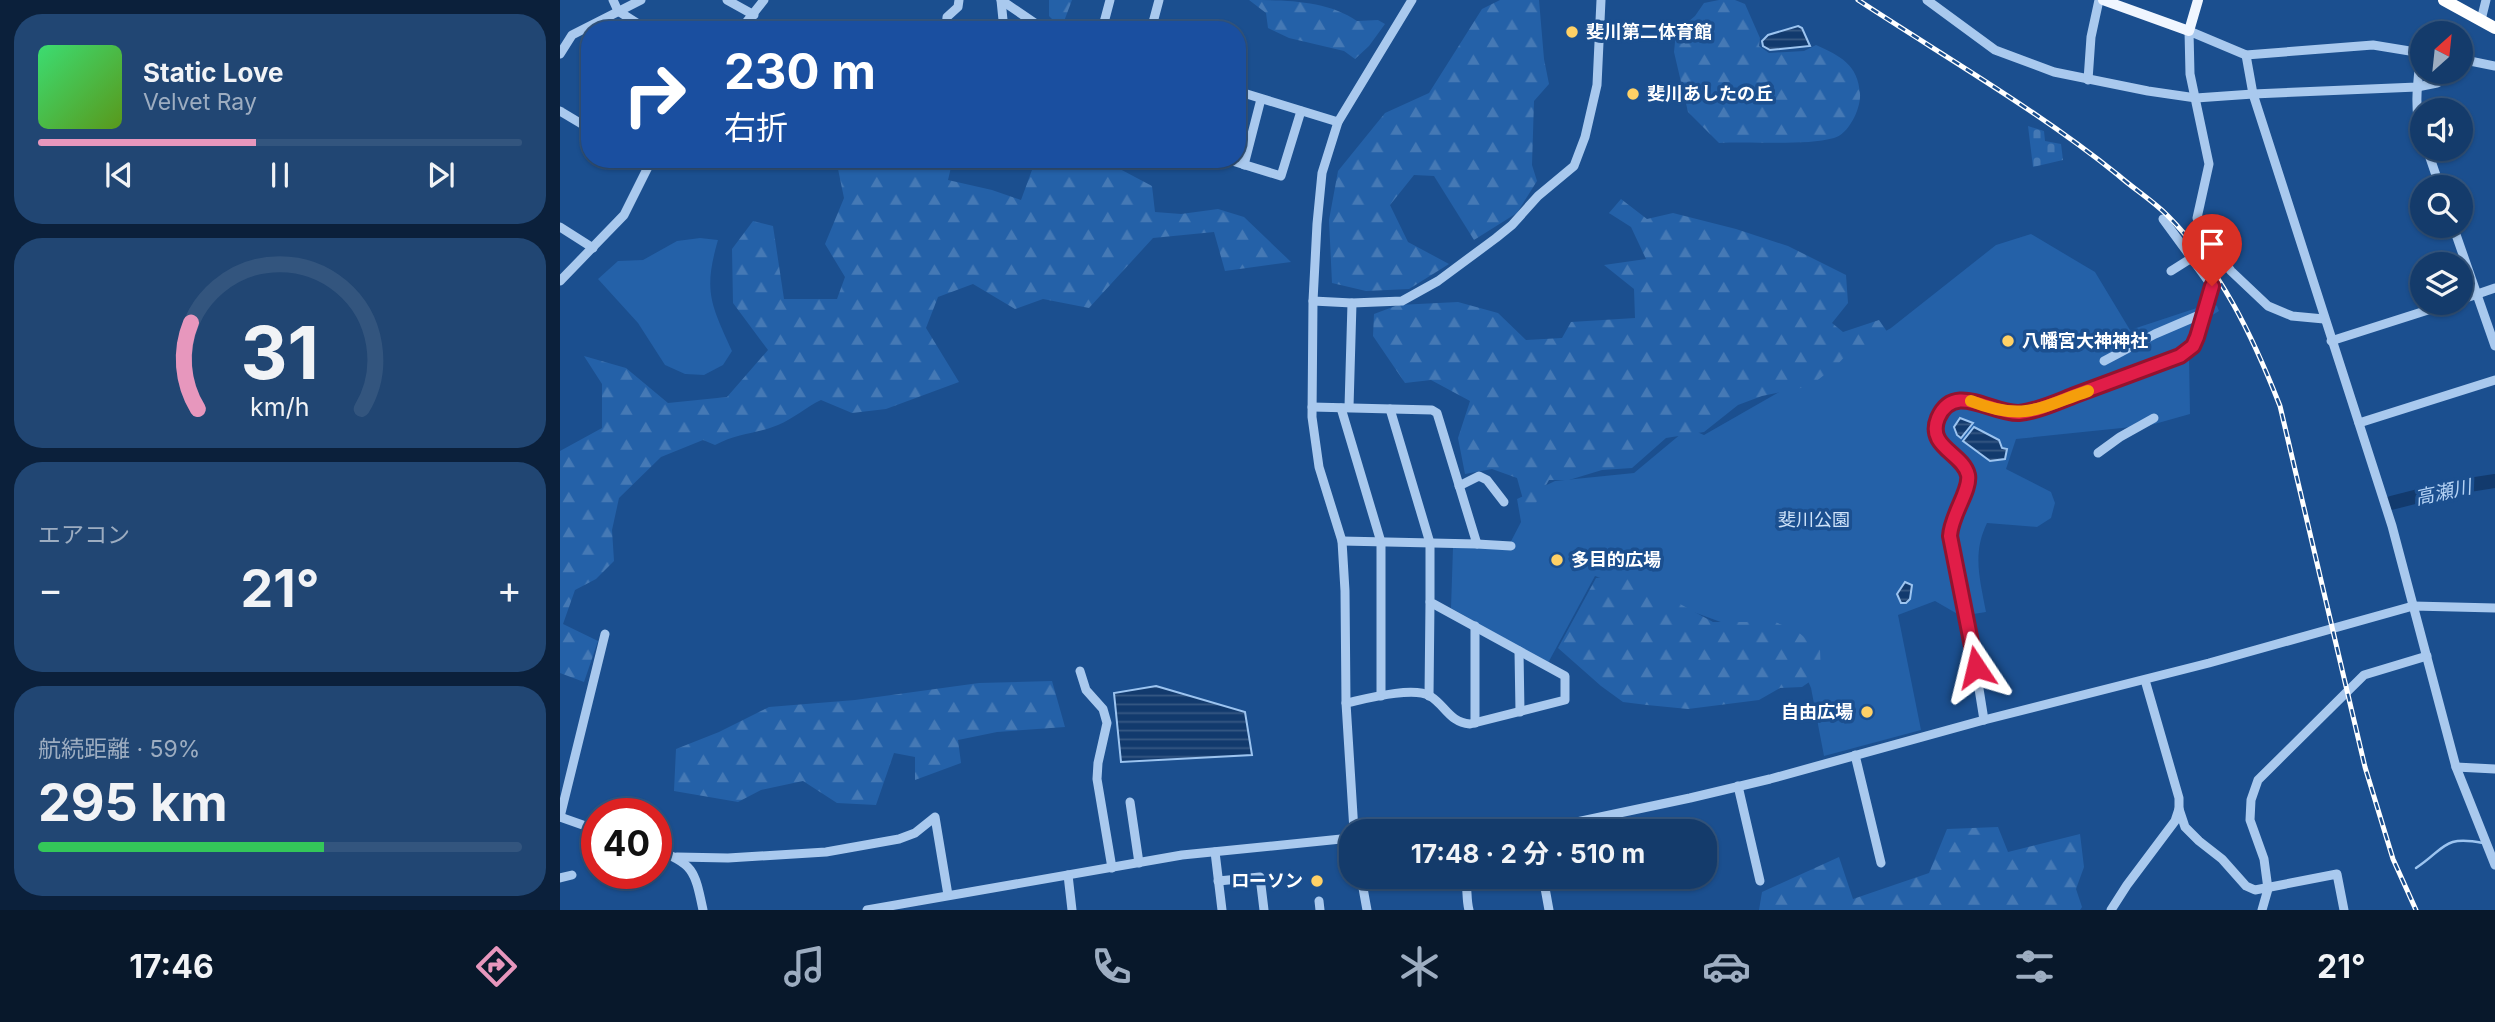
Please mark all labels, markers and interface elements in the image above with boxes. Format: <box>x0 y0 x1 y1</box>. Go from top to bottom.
place label: 斐川第二体育館 <box>1586 21 1712 42</box>
north arrow <box>2410 21 2473 84</box>
map controls <box>2410 21 2473 315</box>
marker: 斐川第二体育館 <box>1564 24 1580 40</box>
text: 230 m <box>724 42 876 101</box>
icon: right <box>609 49 700 140</box>
text: Static Love <box>143 57 284 88</box>
place label: 斐川あしたの丘 <box>1647 83 1773 104</box>
marker: 斐川あしたの丘 <box>1625 86 1641 102</box>
text: Velvet Ray <box>143 88 257 116</box>
button: sound <box>2410 98 2473 161</box>
text: 右折 <box>724 108 788 147</box>
icon: previous <box>100 156 138 194</box>
icon: pause <box>261 156 299 194</box>
icon: next <box>422 156 460 194</box>
button: search <box>2410 175 2473 238</box>
pin <box>2182 214 2242 286</box>
icon: arrive <box>2193 225 2231 263</box>
button: layers <box>2410 252 2473 315</box>
text: 31 <box>241 308 319 397</box>
place label: 八幡宮大神神社 <box>2022 330 2148 351</box>
marker: 八幡宮大神神社 <box>2000 333 2016 349</box>
text: km/h <box>250 392 310 422</box>
water label: 高瀬川 <box>2413 475 2475 510</box>
park label: 斐川公園 <box>1778 509 1850 530</box>
text: エアコン <box>38 521 130 549</box>
place label: 多目的広場 <box>1571 549 1661 570</box>
marker: 多目的広場 <box>1549 552 1565 568</box>
text: 21° <box>240 557 320 620</box>
text: − <box>38 566 63 612</box>
text: + <box>497 566 522 612</box>
position arrow <box>1939 630 2013 704</box>
place label: 自由広場 <box>1781 701 1853 722</box>
marker: 自由広場 <box>1859 704 1875 720</box>
text: 航続距離 · 59% <box>38 735 200 763</box>
text: 295 km <box>38 771 228 834</box>
speed limit sign: 40 <box>581 798 672 889</box>
text: 17:48 · 2 分 · 510 m <box>1411 838 1645 869</box>
place label: ローソン <box>1231 870 1303 891</box>
marker: ローソン <box>1309 873 1325 889</box>
icon: directions <box>472 942 521 991</box>
icon: music <box>780 942 829 991</box>
icon: phone <box>1087 942 1136 991</box>
icon: climate <box>1395 942 1444 991</box>
icon: car <box>1702 942 1751 991</box>
icon: filters <box>2010 942 2059 991</box>
text: 17:46 <box>129 947 214 986</box>
text: 21° <box>2317 947 2366 986</box>

